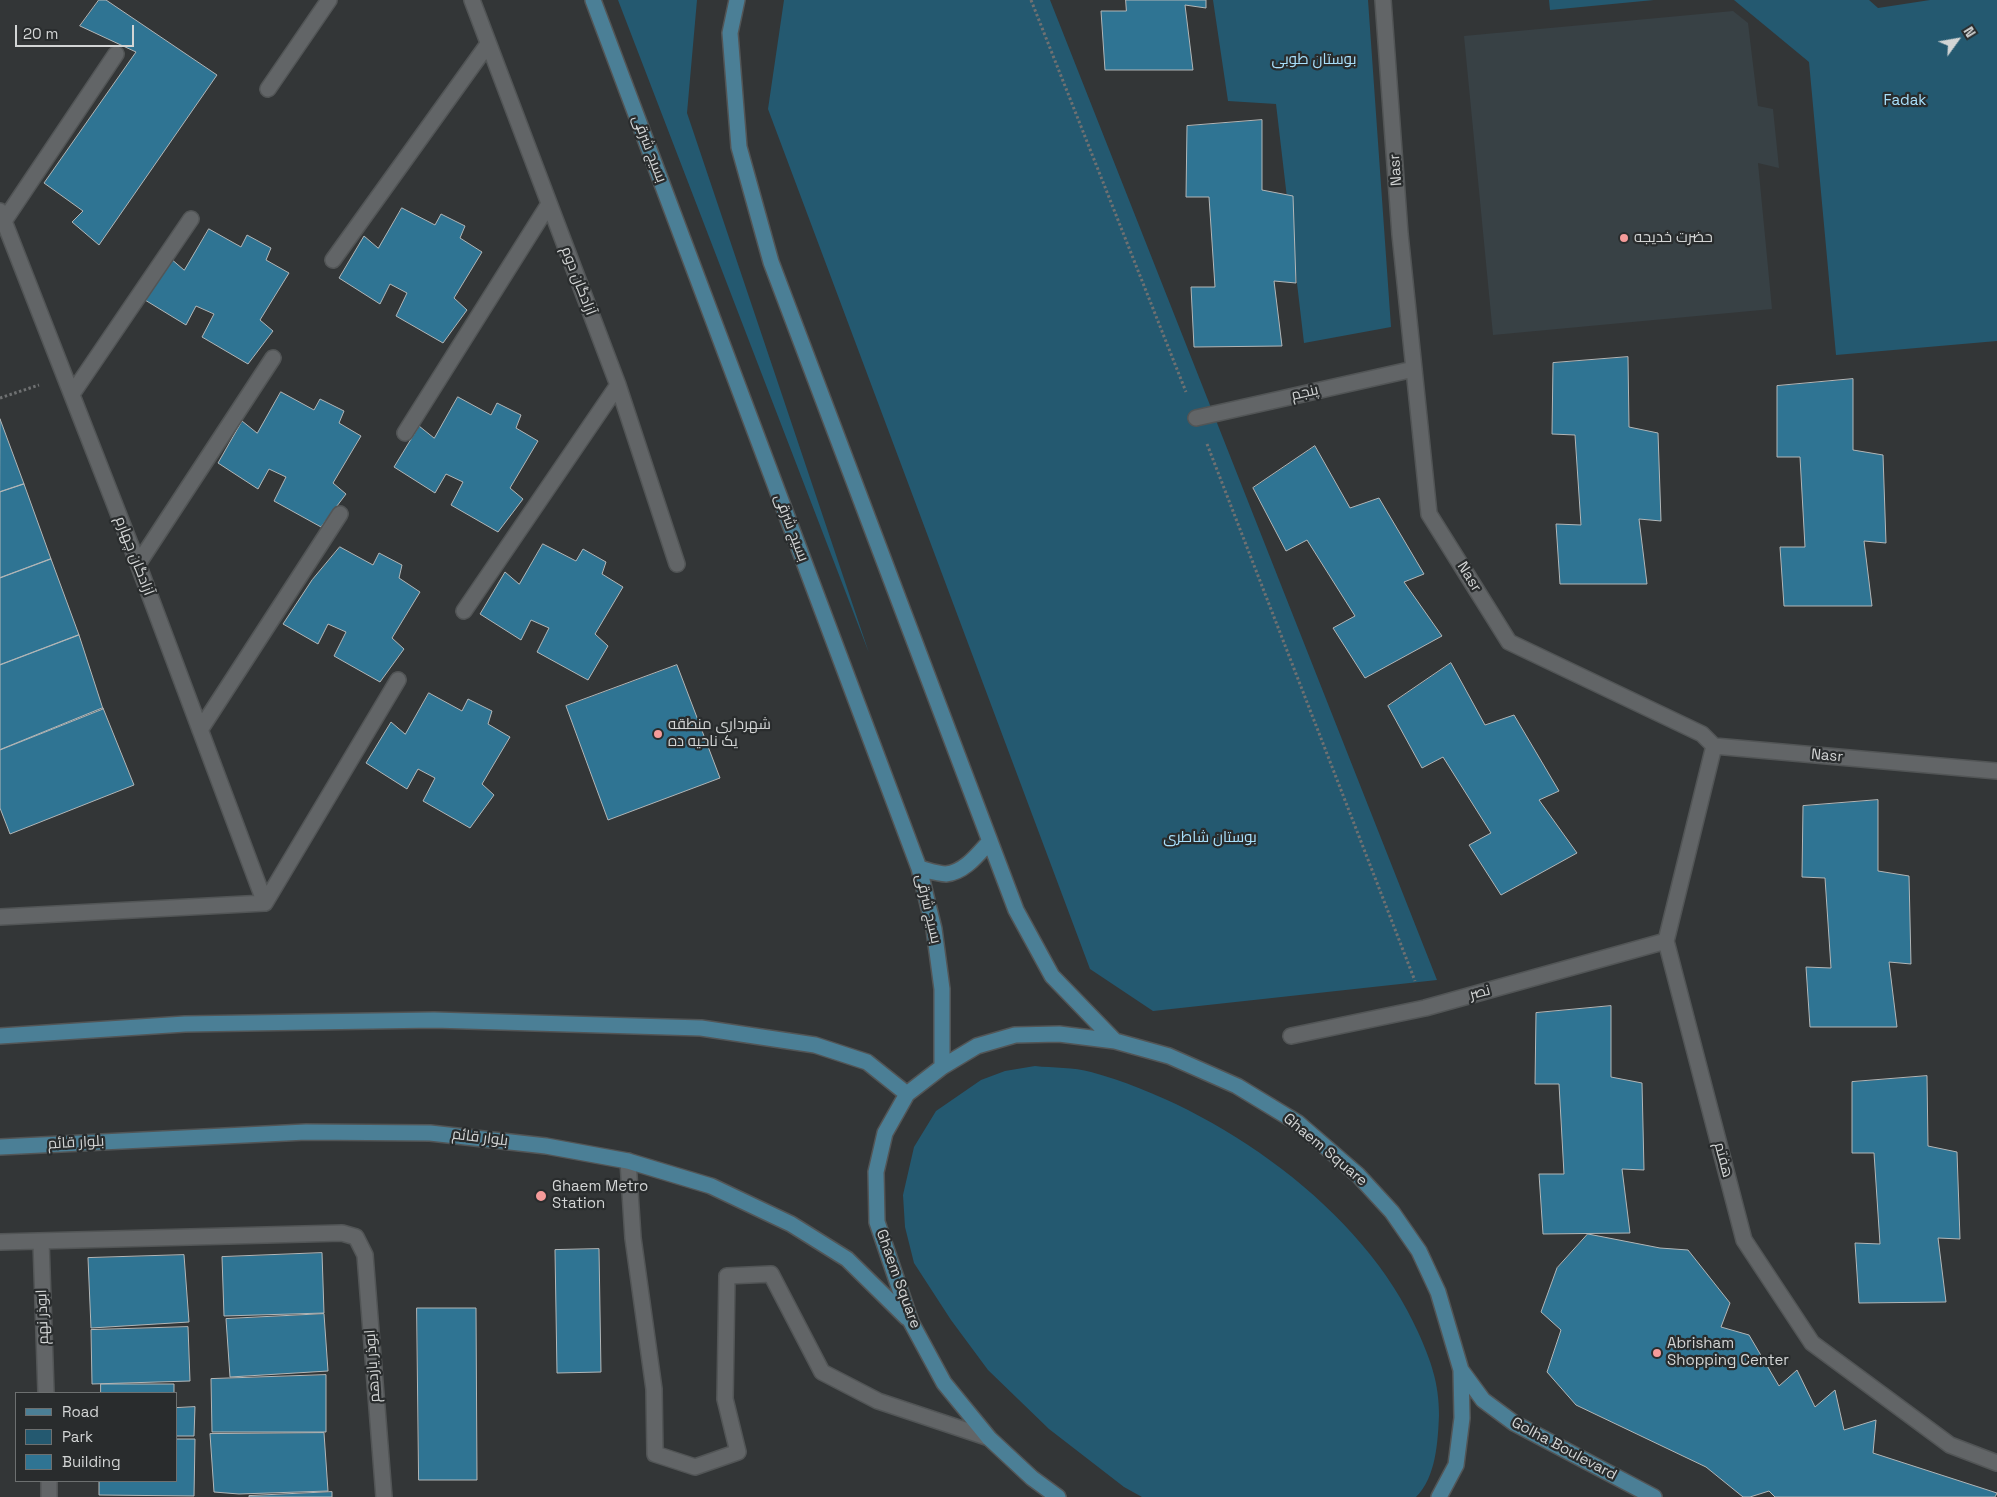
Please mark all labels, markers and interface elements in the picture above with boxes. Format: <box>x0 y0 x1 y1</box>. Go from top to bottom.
scale bar <box>18 15 136 47</box>
north arrow <box>1932 15 1982 65</box>
text: N <box>1960 23 1980 41</box>
text: 20 m <box>23 24 58 43</box>
park label: بوستان طوبی <box>1272 51 1356 69</box>
park label: Fadak <box>1884 92 1926 110</box>
street label: بسیج شرقی <box>628 113 670 185</box>
street label: Nasr <box>1386 153 1406 187</box>
place label: حضرت خدیجه <box>1634 229 1713 247</box>
marker: حضرت خدیجه <box>1618 232 1630 244</box>
street label: آزادگان دوم <box>557 244 599 318</box>
street label: پنجم <box>1290 381 1320 405</box>
street label: بسیج شرقی <box>770 492 812 564</box>
street label: آزادگان چهارم <box>111 514 157 598</box>
street label: Nasr <box>1453 559 1485 595</box>
place label: شهرداری منطقه یک ناحیه ده <box>668 716 771 751</box>
marker: شهرداری منطقه یک ناحیه ده <box>652 728 664 740</box>
street label: Nasr <box>1810 746 1844 766</box>
park label: بوستان شاطری <box>1163 829 1257 847</box>
street label: بسیج شرقی <box>911 873 945 945</box>
street label: نصر <box>1468 982 1492 1004</box>
street label: Ghaem Square <box>1279 1110 1371 1190</box>
street label: بلوار قائم <box>451 1126 509 1150</box>
street label: بلوار قائم <box>47 1133 105 1153</box>
street label: هفتم <box>1710 1140 1736 1180</box>
place label: Ghaem Metro Station <box>552 1178 648 1213</box>
marker: Ghaem Metro Station <box>534 1189 548 1203</box>
street label: Ghaem Square <box>872 1227 924 1331</box>
street label: ابوذر نهم <box>33 1289 53 1345</box>
street label: ابوذر یازدهم <box>361 1329 385 1403</box>
place label: Abrisham Shopping Center <box>1667 1335 1789 1370</box>
marker: Abrisham Shopping Center <box>1651 1347 1663 1359</box>
legend <box>15 1392 178 1482</box>
text: Road <box>62 1402 99 1421</box>
street label: Golha Boulevard <box>1508 1414 1620 1484</box>
text: Park <box>62 1427 93 1446</box>
text: Building <box>62 1452 121 1471</box>

